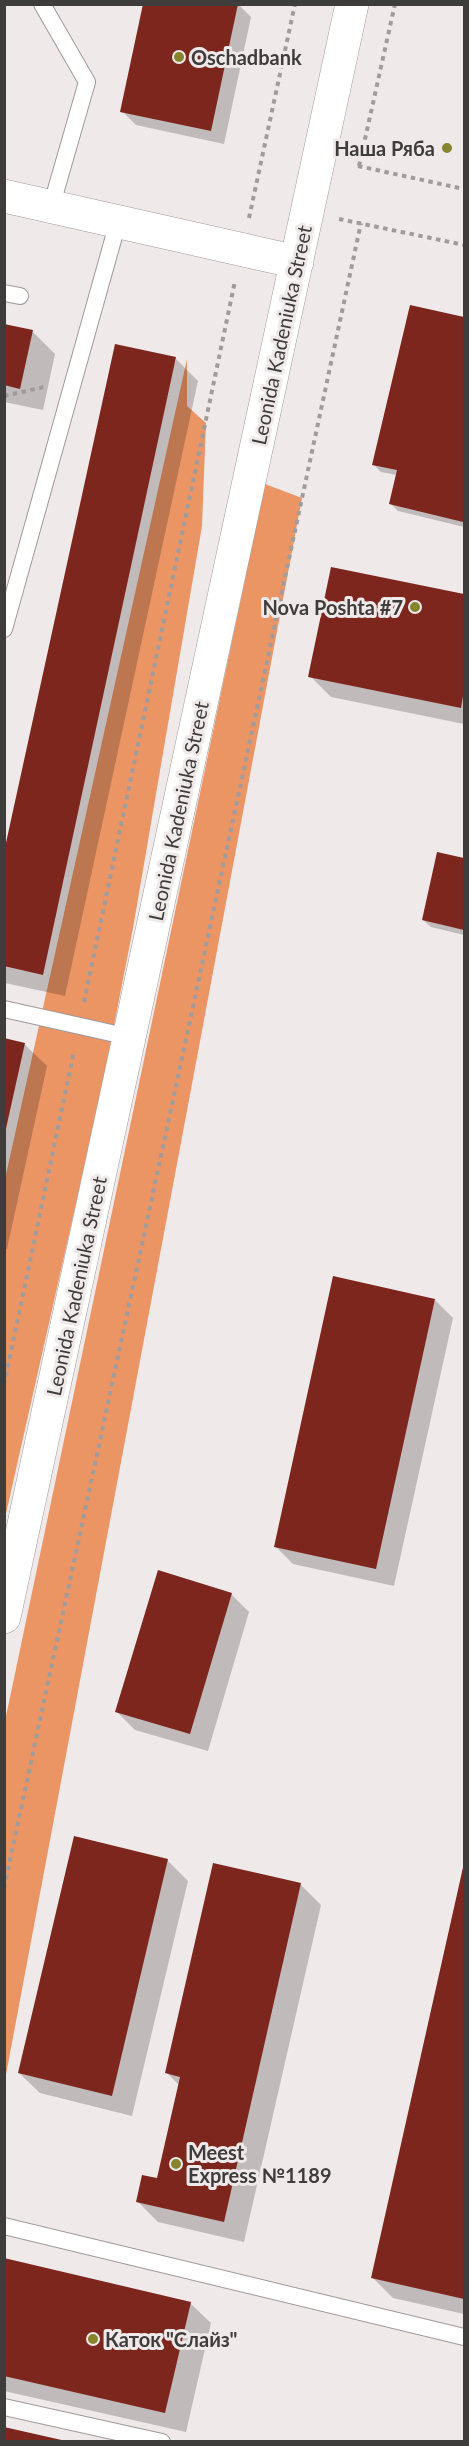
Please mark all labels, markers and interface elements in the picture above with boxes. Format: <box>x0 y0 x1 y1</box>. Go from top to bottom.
place label: Oschadbank <box>191 45 302 69</box>
marker: Oschadbank <box>172 50 186 64</box>
place label: Наша Ряба <box>334 136 435 160</box>
marker: Наша Ряба <box>440 141 454 155</box>
street label: Leonida Kadeniuka Street <box>246 223 316 447</box>
place label: Nova Poshta #7 <box>262 595 403 619</box>
marker: Nova Poshta #7 <box>408 600 422 614</box>
street label: Leonida Kadeniuka Street <box>143 699 213 923</box>
street label: Leonida Kadeniuka Street <box>41 1174 111 1398</box>
place label: Meest Express №1189 <box>188 2140 332 2187</box>
marker: Meest Express №1189 <box>169 2157 183 2171</box>
place label: Каток "Слайз" <box>105 2327 237 2351</box>
marker: Каток "Слайз" <box>86 2332 100 2346</box>

